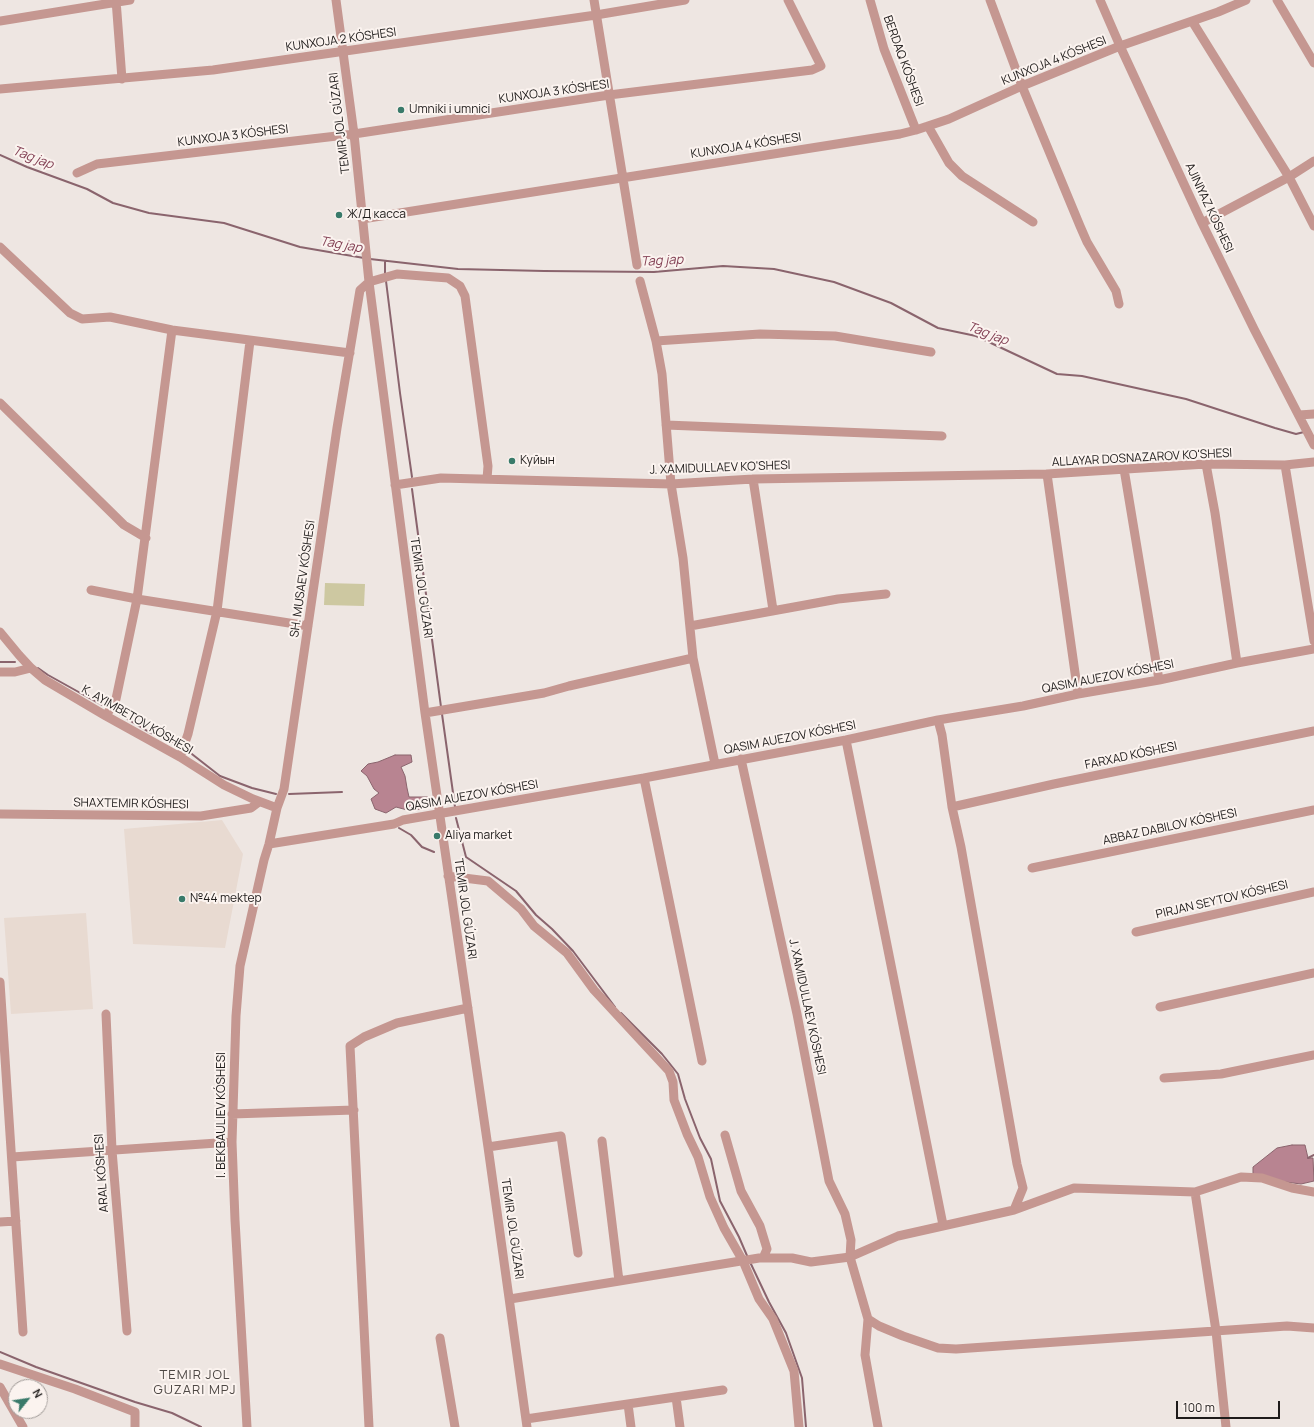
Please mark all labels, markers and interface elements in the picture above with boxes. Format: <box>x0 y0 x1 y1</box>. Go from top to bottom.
street label: BERDAQ KÓSHESI <box>880 14 926 108</box>
street label: KUNXOJA 2 KÓSHESI <box>285 25 397 55</box>
street label: KUNXOJA 4 KÓSHESI <box>999 33 1109 89</box>
street label: TEMIR JOL GÚZARI <box>327 72 353 174</box>
street label: KUNXOJA 3 KÓSHESI <box>498 77 610 107</box>
place label: Umniki i umnici <box>409 103 490 117</box>
marker: Umniki i umnici <box>396 105 406 115</box>
street label: KUNXOJA 3 KÓSHESI <box>177 122 289 150</box>
street label: KUNXOJA 4 KÓSHESI <box>690 130 802 162</box>
water label: Tag jap <box>10 143 56 173</box>
street label: AJINIYAZ KÓSHESI <box>1182 161 1236 255</box>
place label: Ж/Д касса <box>347 208 406 222</box>
marker: Ж/Д касса <box>334 210 344 220</box>
water label: Tag jap <box>319 234 363 256</box>
water label: Tag jap <box>640 252 684 270</box>
water label: Tag jap <box>965 319 1011 349</box>
street label: ALLAYAR DOSNAZAROV KO'SHESI <box>1051 446 1233 470</box>
place label: Куйын <box>520 454 555 468</box>
marker: Куйын <box>507 456 517 466</box>
street label: J. XAMIDULLAEV KO'SHESI <box>649 458 791 478</box>
street label: SH. MUSAEV KÓSHESI <box>288 519 318 639</box>
street label: TEMIR JOL GÚZARI <box>407 537 435 639</box>
street label: QASIM AUEZOV KÓSHESI <box>1041 657 1175 697</box>
street label: K. AYIMBETOV KÓSHESI <box>79 682 195 758</box>
street label: QASIM AUEZOV KÓSHESI <box>723 718 857 758</box>
street label: FARXAD KÓSHESI <box>1083 739 1179 773</box>
street label: QASIM AUEZOV KÓSHESI <box>405 777 539 815</box>
street label: SHAXTEMIR KÓSHESI <box>73 796 189 812</box>
street label: ABBAZ DABILOV KÓSHESI <box>1102 806 1238 848</box>
place label: Aliya market <box>445 829 512 843</box>
marker: Aliya market <box>432 831 442 841</box>
street label: TEMIR JOL GÚZARI <box>451 858 479 960</box>
street label: PIRJAN SEYTOV KÓSHESI <box>1154 878 1290 922</box>
place label: №44 mektep <box>190 892 262 906</box>
marker: №44 mektep <box>177 894 187 904</box>
street label: J. XAMIDULLAEV KÓSHESI <box>786 938 828 1076</box>
street label: I. BEKBAULIEV KÓSHESI <box>215 1052 229 1178</box>
street label: ARAL KÓSHESI <box>92 1133 112 1213</box>
street label: TEMIR JOL GÚZARI <box>498 1178 526 1280</box>
district label: TEMIR JOL GUZARI MPJ <box>154 1367 236 1398</box>
north arrow <box>8 1379 48 1419</box>
text: N <box>29 1386 46 1400</box>
scale bar <box>1178 1393 1282 1419</box>
text: 100 m <box>1183 1399 1215 1416</box>

